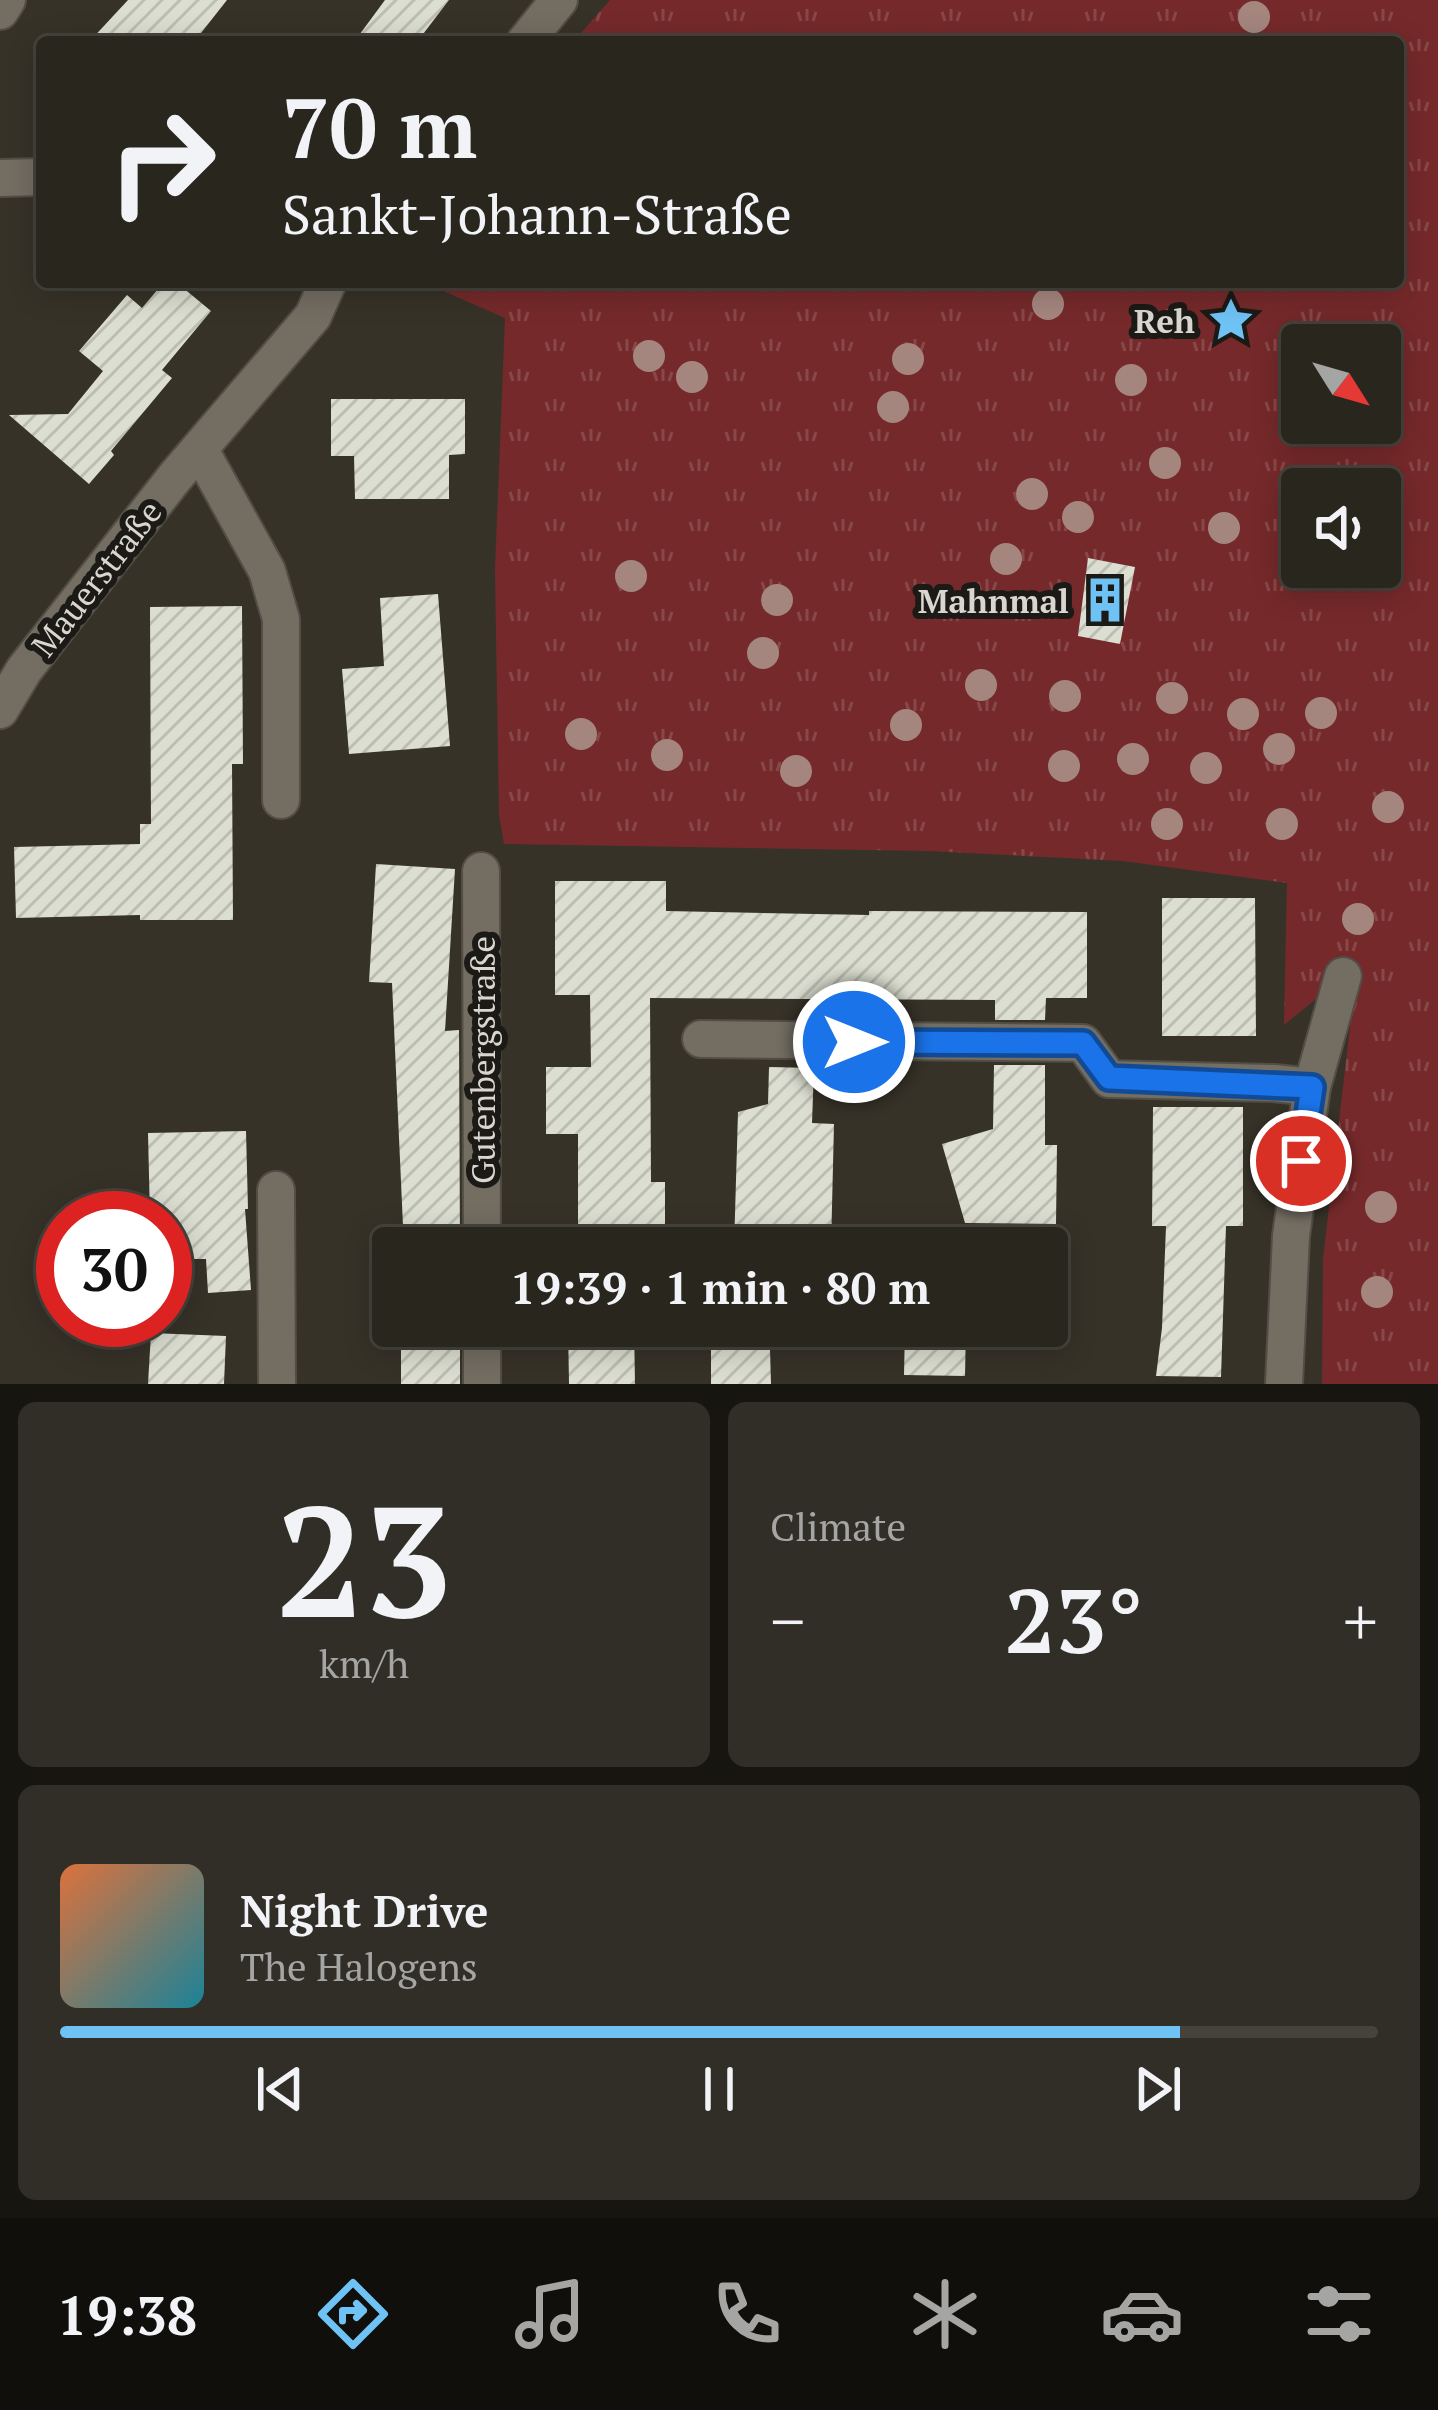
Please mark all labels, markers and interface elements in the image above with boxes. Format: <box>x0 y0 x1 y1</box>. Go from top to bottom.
text: 70 m <box>282 71 477 182</box>
icon: right <box>84 84 240 240</box>
text: Sankt-Johann-Straße <box>282 178 792 249</box>
place icon: Reh <box>1206 295 1256 345</box>
place label: Reh <box>1134 299 1195 342</box>
north arrow <box>1281 324 1401 444</box>
map controls <box>1281 324 1401 588</box>
button: sound <box>1281 468 1401 588</box>
street label: Mauerstraße <box>21 491 171 665</box>
building icon: Mahnmal <box>1080 575 1130 625</box>
place label: Mahnmal <box>918 579 1069 622</box>
street label: Gutenbergstraße <box>461 936 504 1184</box>
position arrow <box>791 979 917 1105</box>
pin <box>1250 1110 1352 1212</box>
icon: arrive <box>1268 1128 1334 1194</box>
speed limit sign: 30 <box>36 1191 192 1347</box>
text: 19:39 · 1 min · 80 m <box>510 1257 930 1317</box>
text: 23 <box>276 1455 452 1662</box>
text: Climate <box>770 1500 906 1552</box>
text: 23° <box>1005 1559 1143 1679</box>
text: − <box>770 1576 805 1664</box>
text: + <box>1343 1576 1378 1664</box>
text: km/h <box>319 1637 409 1689</box>
text: Night Drive <box>240 1880 489 1940</box>
text: The Halogens <box>240 1940 478 1992</box>
icon: previous <box>247 2056 313 2122</box>
icon: pause <box>686 2056 752 2122</box>
icon: next <box>1125 2056 1191 2122</box>
icon: directions <box>311 2272 395 2356</box>
icon: music <box>508 2272 592 2356</box>
icon: phone <box>705 2272 789 2356</box>
icon: climate <box>903 2272 987 2356</box>
icon: car <box>1100 2272 1184 2356</box>
icon: filters <box>1297 2272 1381 2356</box>
text: 19:38 <box>57 2279 197 2350</box>

